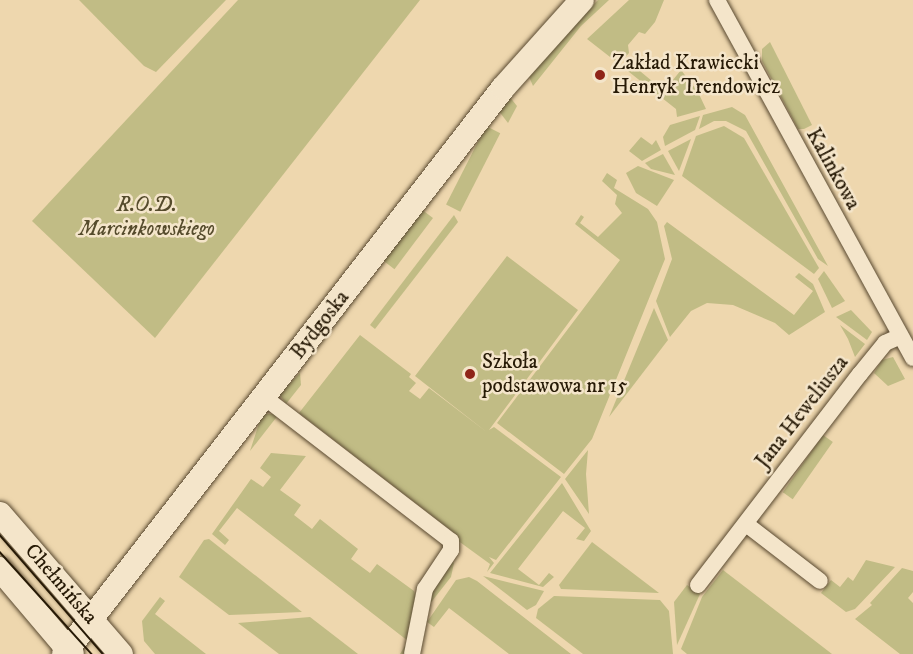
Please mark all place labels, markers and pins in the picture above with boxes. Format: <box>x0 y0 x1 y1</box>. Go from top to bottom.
place label: Zakład Krawiecki Henryk Trendowicz <box>612 50 780 100</box>
marker: Zakład Krawiecki Henryk Trendowicz <box>593 68 607 82</box>
place label: Szkoła podstawowa nr 15 <box>482 349 628 399</box>
marker: Szkoła podstawowa nr 15 <box>463 367 477 381</box>

